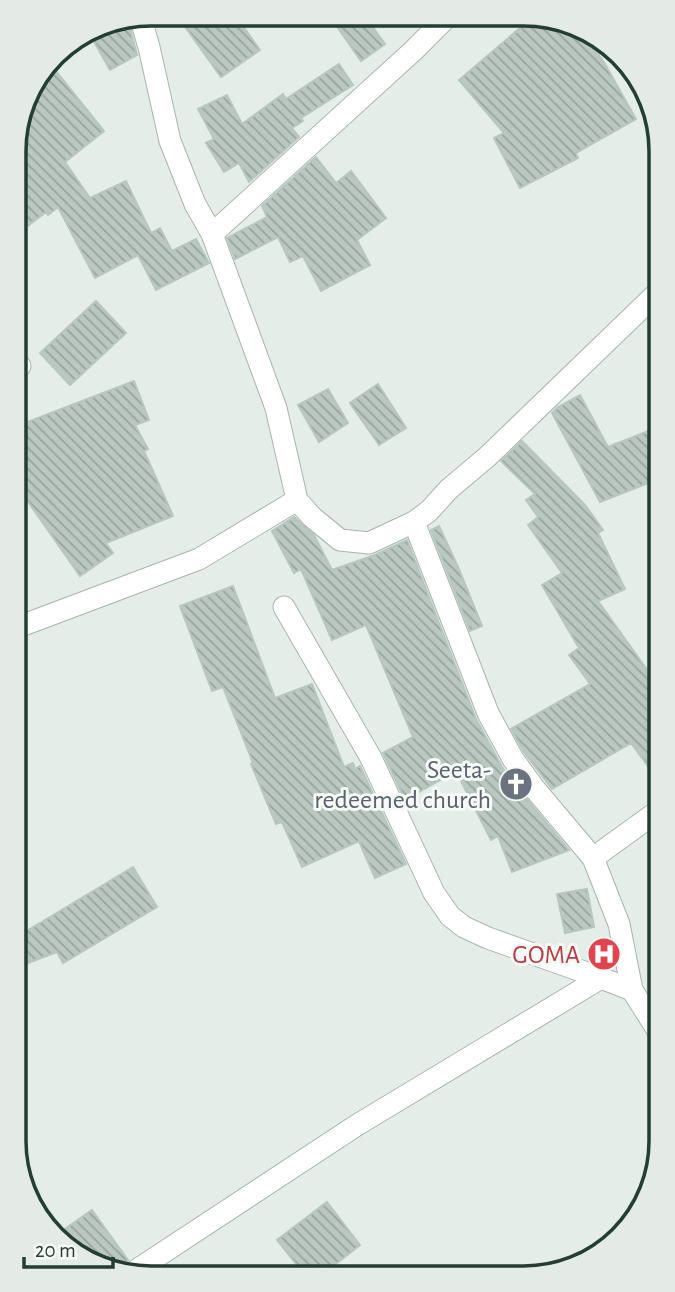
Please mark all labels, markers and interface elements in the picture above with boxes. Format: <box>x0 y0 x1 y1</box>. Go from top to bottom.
place label: Seeta- redeemed church <box>314 757 491 813</box>
church icon: Seeta- redeemed church <box>497 765 535 803</box>
hospital icon: GOMA <box>585 935 623 973</box>
place label: GOMA <box>512 942 580 968</box>
scale bar <box>24 1226 114 1270</box>
text: 20 m <box>35 1240 76 1261</box>

